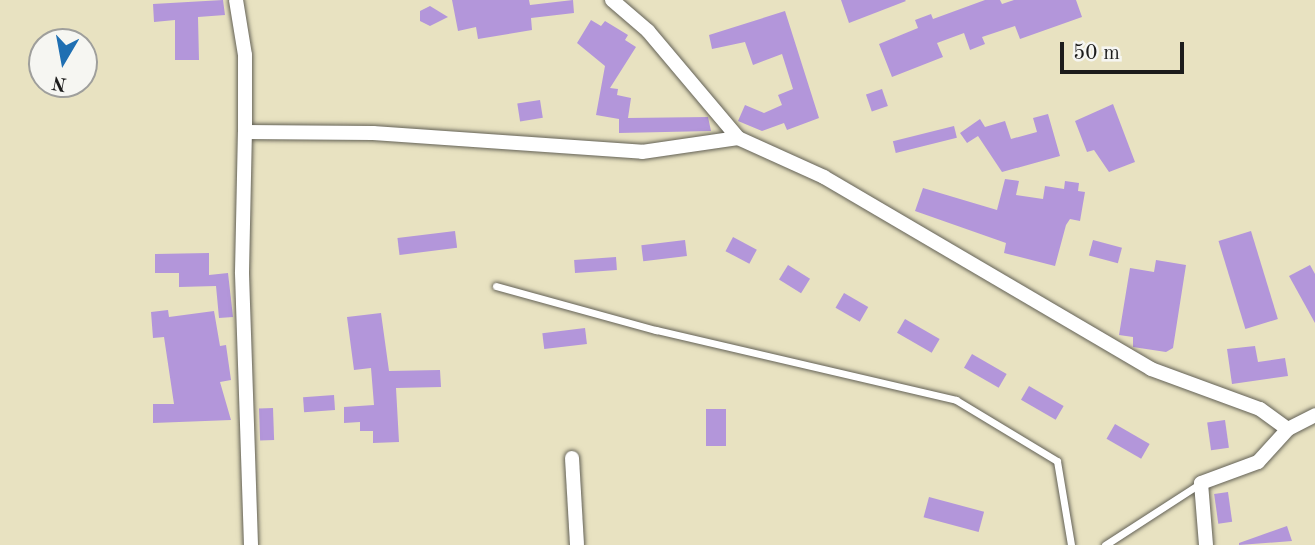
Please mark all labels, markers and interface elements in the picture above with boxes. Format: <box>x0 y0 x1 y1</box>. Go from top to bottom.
north arrow <box>28 28 98 98</box>
scale bar <box>1063 28 1187 72</box>
text: 50 m <box>1073 43 1120 64</box>
text: N <box>51 72 68 93</box>

